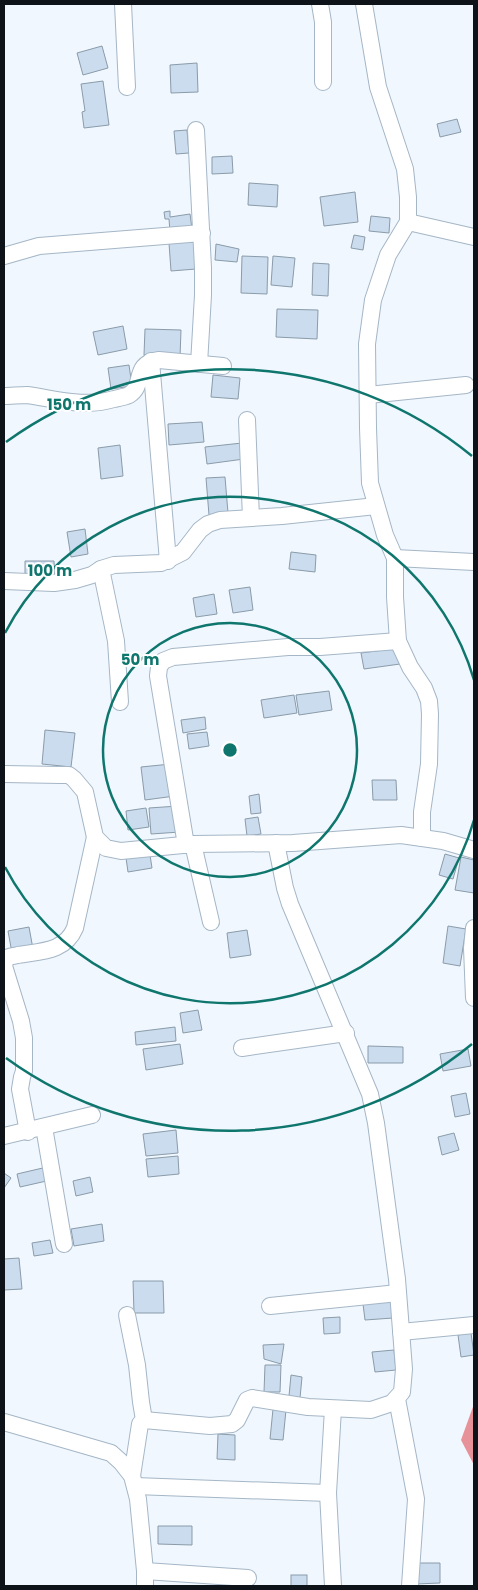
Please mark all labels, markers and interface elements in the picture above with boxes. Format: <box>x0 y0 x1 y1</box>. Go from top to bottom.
text: 150 m <box>47 394 91 415</box>
text: 100 m <box>28 560 72 581</box>
text: 50 m <box>121 649 159 670</box>
centre of rings <box>221 741 239 759</box>

